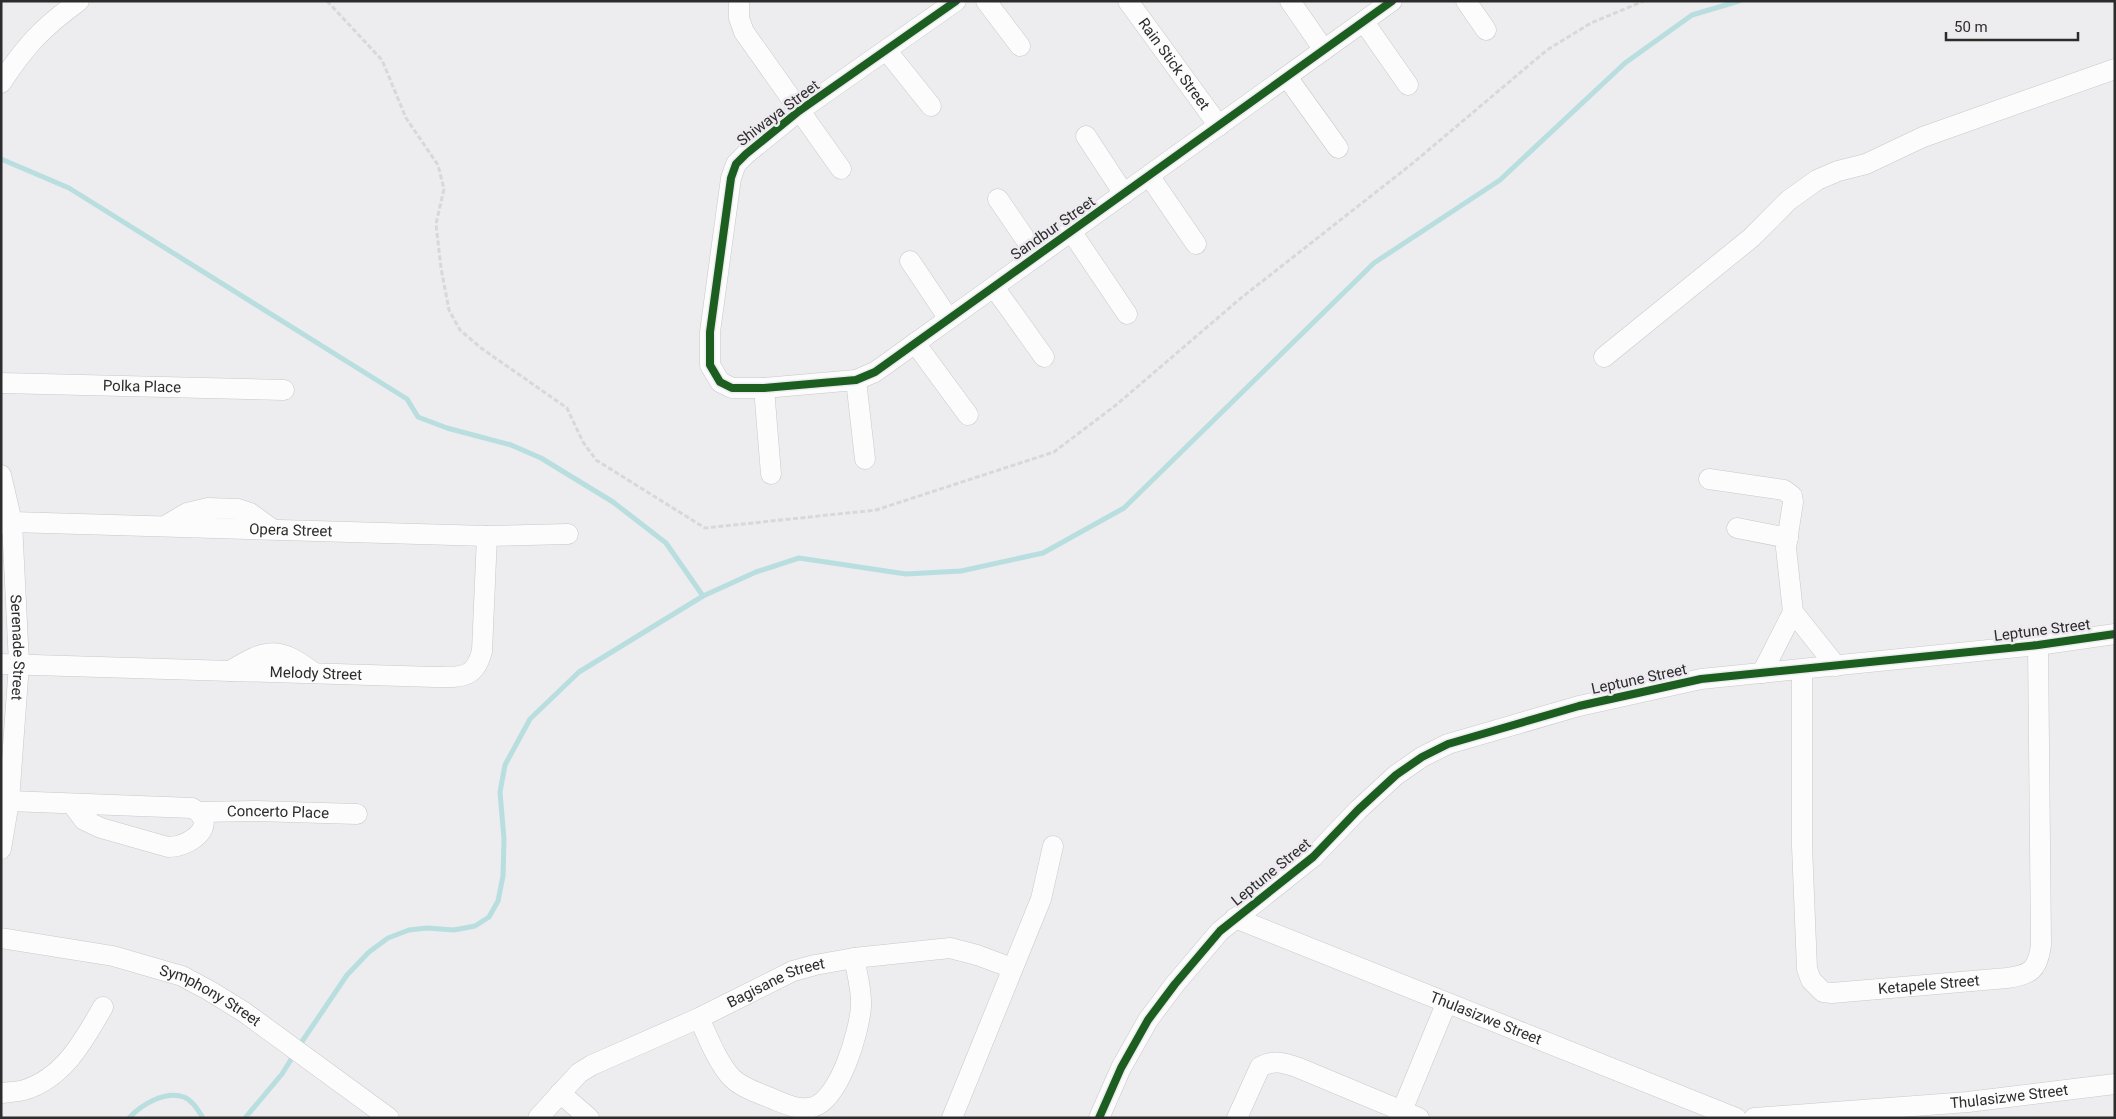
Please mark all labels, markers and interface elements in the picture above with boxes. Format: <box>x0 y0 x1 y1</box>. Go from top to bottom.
scale bar <box>1946 10 2078 42</box>
street label: Rain Stick Street <box>1134 15 1213 114</box>
text: 50 m <box>1954 18 1988 36</box>
street label: Shiwaya Street <box>733 76 823 150</box>
street label: Sandbur Street <box>1007 192 1099 264</box>
street label: Polka Place <box>103 377 181 396</box>
street label: Opera Street <box>249 520 333 540</box>
street label: Serenade Street <box>7 594 28 701</box>
street label: Leptune Street <box>1993 615 2091 645</box>
street label: Leptune Street <box>1590 660 1688 698</box>
street label: Melody Street <box>269 663 362 684</box>
street label: Concerto Place <box>227 802 329 822</box>
street label: Leptune Street <box>1228 834 1314 910</box>
street label: Bagisane Street <box>724 954 826 1012</box>
street label: Symphony Street <box>158 961 264 1030</box>
street label: Ketapele Street <box>1877 971 1980 998</box>
street label: Thulasizwe Street <box>1427 988 1544 1049</box>
street label: Thulasizwe Street <box>1949 1081 2069 1112</box>

